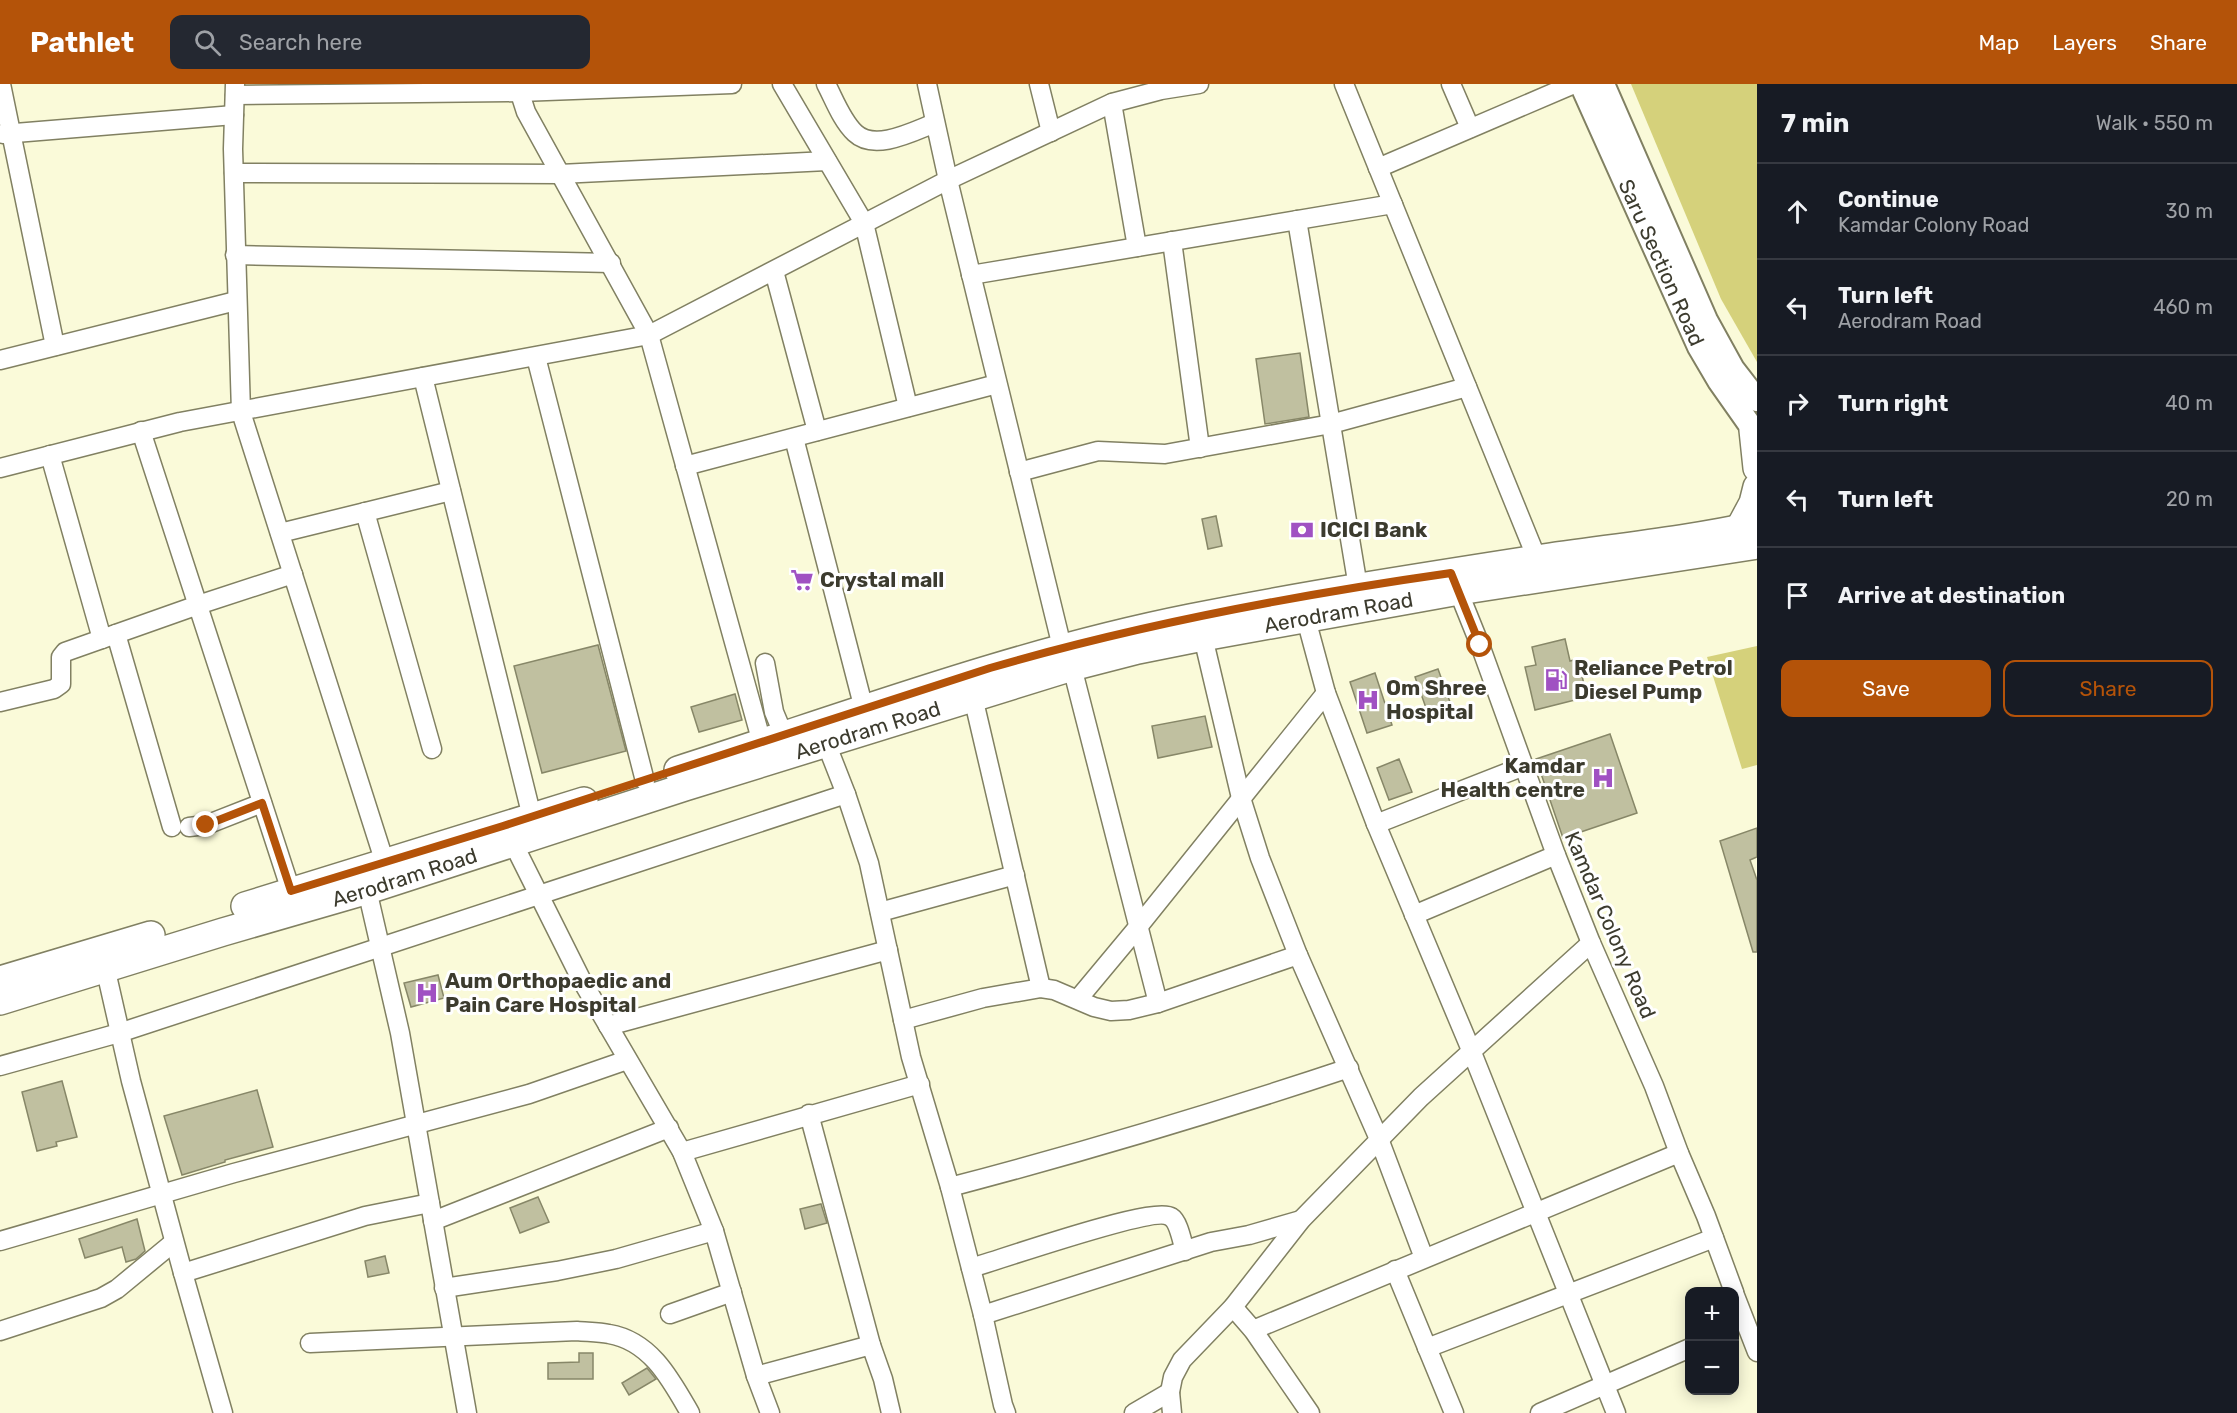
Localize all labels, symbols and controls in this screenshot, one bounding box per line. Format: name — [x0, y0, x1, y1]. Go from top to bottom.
search box — [170, 15, 590, 69]
text: Pathlet — [30, 26, 134, 59]
icon: search — [191, 26, 224, 59]
text: Search here — [239, 29, 362, 56]
text: Map — [1978, 30, 2019, 55]
text: Layers — [2052, 30, 2117, 55]
text: Share — [2150, 30, 2207, 55]
text: 7 min — [1781, 108, 1849, 139]
text: Walk · 550 m — [2096, 111, 2213, 135]
street label: Saru Section Road — [1613, 175, 1710, 350]
text: Continue — [1838, 186, 1939, 213]
icon: ahead — [1781, 195, 1814, 228]
text: 30 m — [2166, 199, 2213, 223]
text: Kamdar Colony Road — [1838, 213, 2029, 237]
text: Turn left — [1838, 282, 1933, 309]
icon: left — [1781, 291, 1814, 324]
text: 460 m — [2153, 295, 2213, 319]
text: Aerodram Road — [1838, 309, 1982, 333]
icon: right — [1781, 387, 1814, 420]
text: Turn right — [1838, 390, 1948, 417]
text: 40 m — [2165, 391, 2213, 415]
icon: left — [1781, 483, 1814, 516]
text: Turn left — [1838, 486, 1933, 513]
text: 20 m — [2166, 487, 2213, 511]
bank icon: ICICI Bank — [1289, 517, 1315, 543]
place label: ICICI Bank — [1320, 517, 1428, 542]
supermarket icon: Crystal mall — [789, 567, 815, 593]
place label: Crystal mall — [820, 567, 944, 592]
icon: arrive — [1781, 579, 1814, 612]
text: Arrive at destination — [1838, 582, 2065, 609]
street label: Aerodram Road — [1262, 586, 1415, 638]
route start — [1466, 631, 1492, 657]
place label: Reliance Petrol Diesel Pump — [1574, 655, 1733, 704]
button: Save — [1781, 660, 1991, 717]
button: Share — [2003, 660, 2213, 717]
fuel station icon: Reliance Petrol Diesel Pump — [1543, 667, 1569, 693]
place label: Om Shree Hospital — [1386, 675, 1487, 724]
hospital icon: Om Shree Hospital — [1355, 687, 1381, 713]
street label: Aerodram Road — [792, 696, 943, 764]
place label: Kamdar Health centre — [1441, 753, 1585, 802]
hospital icon: Kamdar Health centre — [1590, 765, 1616, 791]
route end — [192, 811, 218, 837]
street label: Kamdar Colony Road — [1560, 827, 1661, 1022]
street label: Aerodram Road — [329, 842, 480, 912]
place label: Aum Orthopaedic and Pain Care Hospital — [445, 968, 671, 1017]
hospital icon: Aum Orthopaedic and Pain Care Hospital — [414, 980, 440, 1006]
map controls — [1685, 1287, 1739, 1395]
button: + — [1685, 1287, 1739, 1341]
button: − — [1685, 1341, 1739, 1395]

